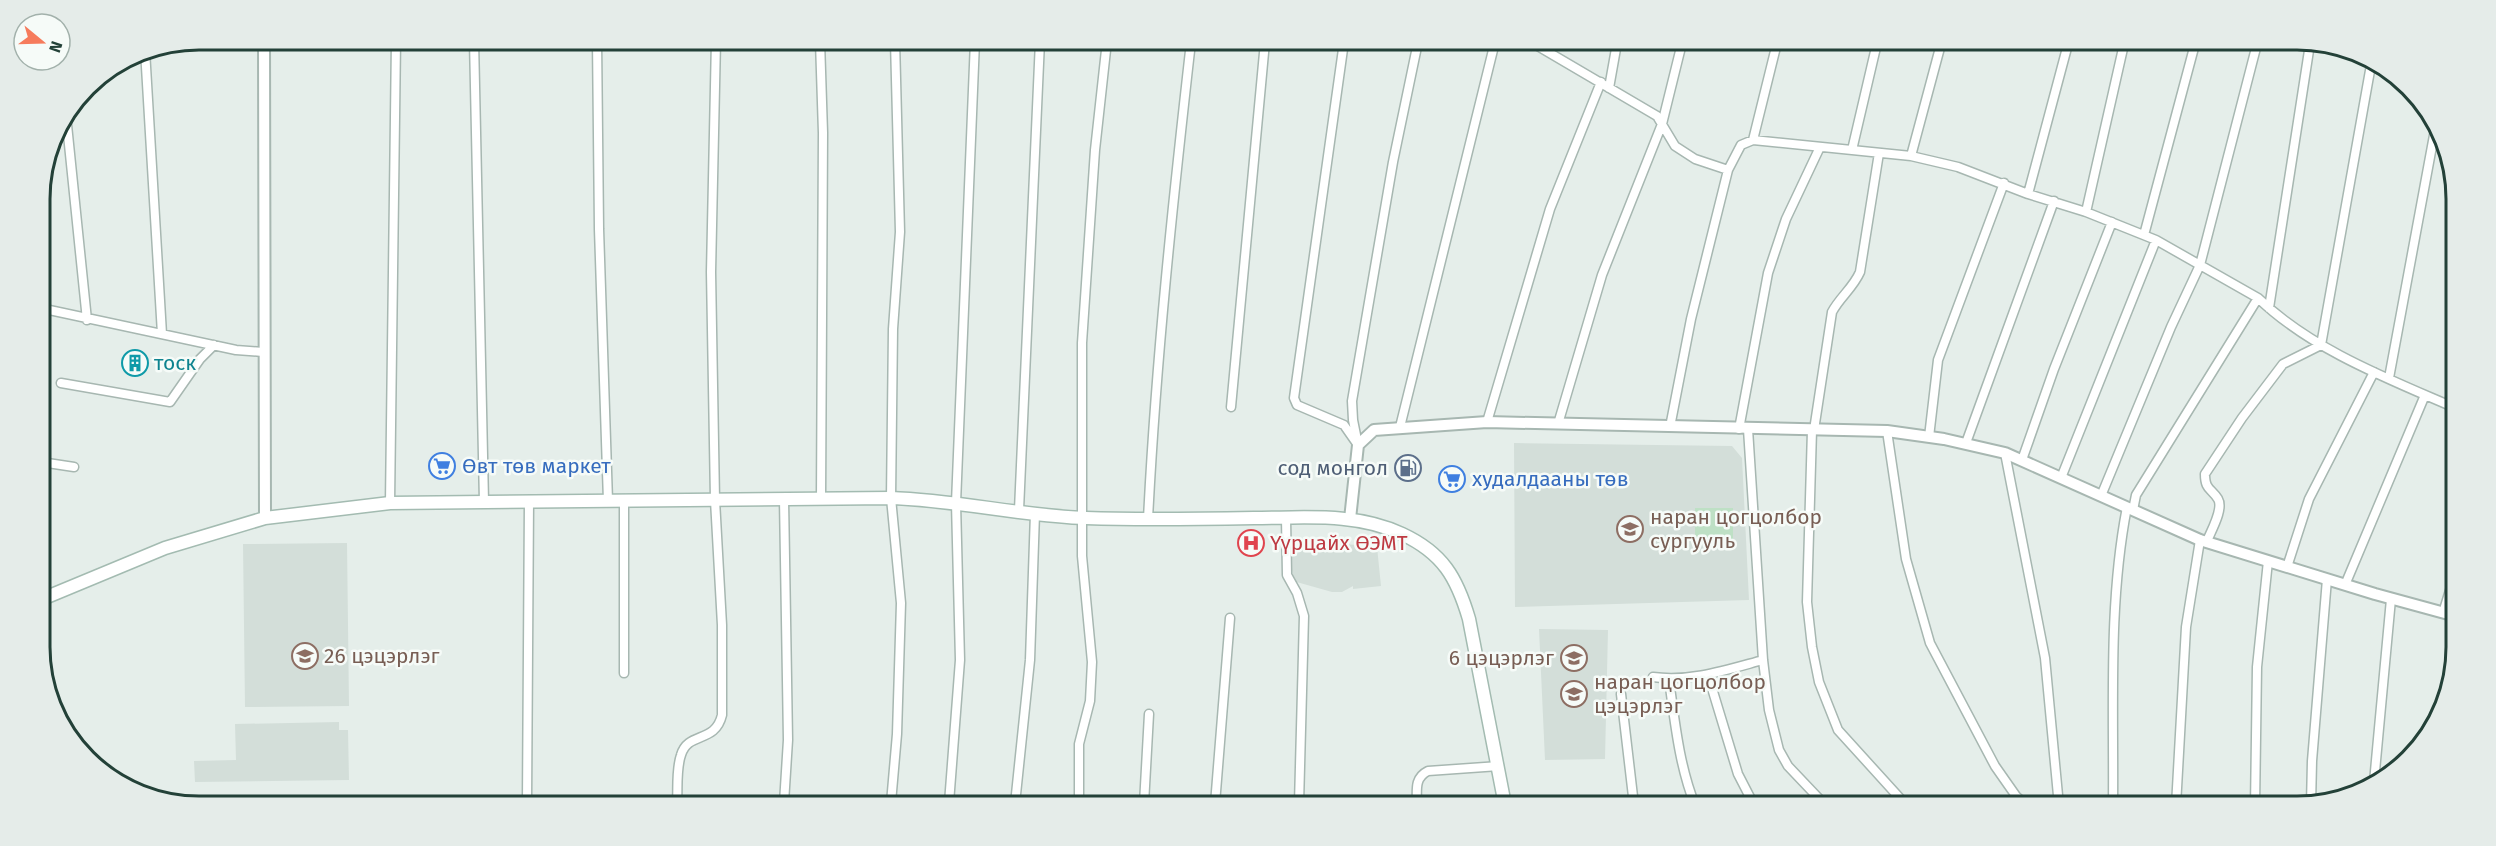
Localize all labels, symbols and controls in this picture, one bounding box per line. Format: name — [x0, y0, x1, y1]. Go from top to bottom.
north arrow — [12, 12, 72, 72]
text: N — [45, 39, 66, 55]
building icon: тоск — [120, 348, 150, 378]
place label: тоск — [154, 350, 196, 376]
supermarket icon: Өвт төв маркет — [427, 451, 457, 481]
place label: Өвт төв маркет — [462, 453, 611, 479]
fuel station icon: сод монгол — [1393, 453, 1423, 483]
place label: сод монгол — [1278, 455, 1388, 481]
supermarket icon: худалдааны төв — [1437, 464, 1467, 494]
place label: худалдааны төв — [1472, 466, 1628, 492]
place label: наран цогцолбор сургууль — [1650, 504, 1822, 554]
school or university icon: наран цогцолбор сургууль — [1615, 514, 1645, 544]
hospital icon: Үүрцайх ӨЭМТ — [1236, 528, 1266, 558]
place label: Үүрцайх ӨЭМТ — [1270, 530, 1408, 556]
school or university icon: 26 цэцэрлэг — [290, 641, 320, 671]
place label: 26 цэцэрлэг — [324, 643, 440, 669]
school or university icon: 6 цэцэрлэг — [1559, 643, 1589, 673]
place label: 6 цэцэрлэг — [1449, 645, 1554, 671]
place label: наран цогцолбор цэцэрлэг — [1594, 669, 1766, 719]
school or university icon: наран цогцолбор цэцэрлэг — [1559, 679, 1589, 709]

